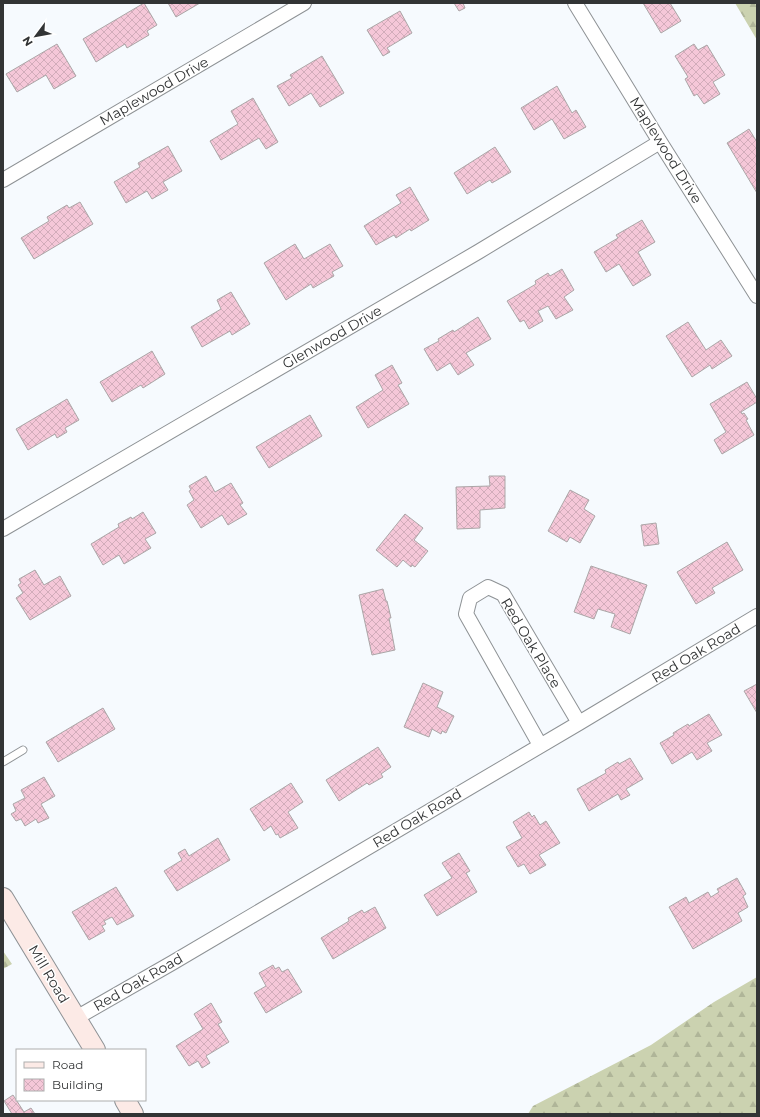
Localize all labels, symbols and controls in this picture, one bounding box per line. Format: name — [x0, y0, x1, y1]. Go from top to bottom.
north arrow — [16, 16, 56, 56]
text: N — [19, 34, 36, 49]
street label: Maplewood Drive — [96, 53, 212, 129]
street label: Maplewood Drive — [626, 93, 706, 207]
street label: Glenwood Drive — [279, 301, 385, 373]
street label: Red Oak Place — [497, 595, 565, 691]
street label: Red Oak Road — [648, 619, 744, 687]
street label: Red Oak Road — [369, 784, 465, 852]
street label: Mill Road — [25, 942, 73, 1006]
street label: Red Oak Road — [90, 949, 186, 1015]
legend — [16, 1049, 146, 1101]
text: Road — [52, 1057, 83, 1072]
text: Building — [52, 1077, 103, 1092]

